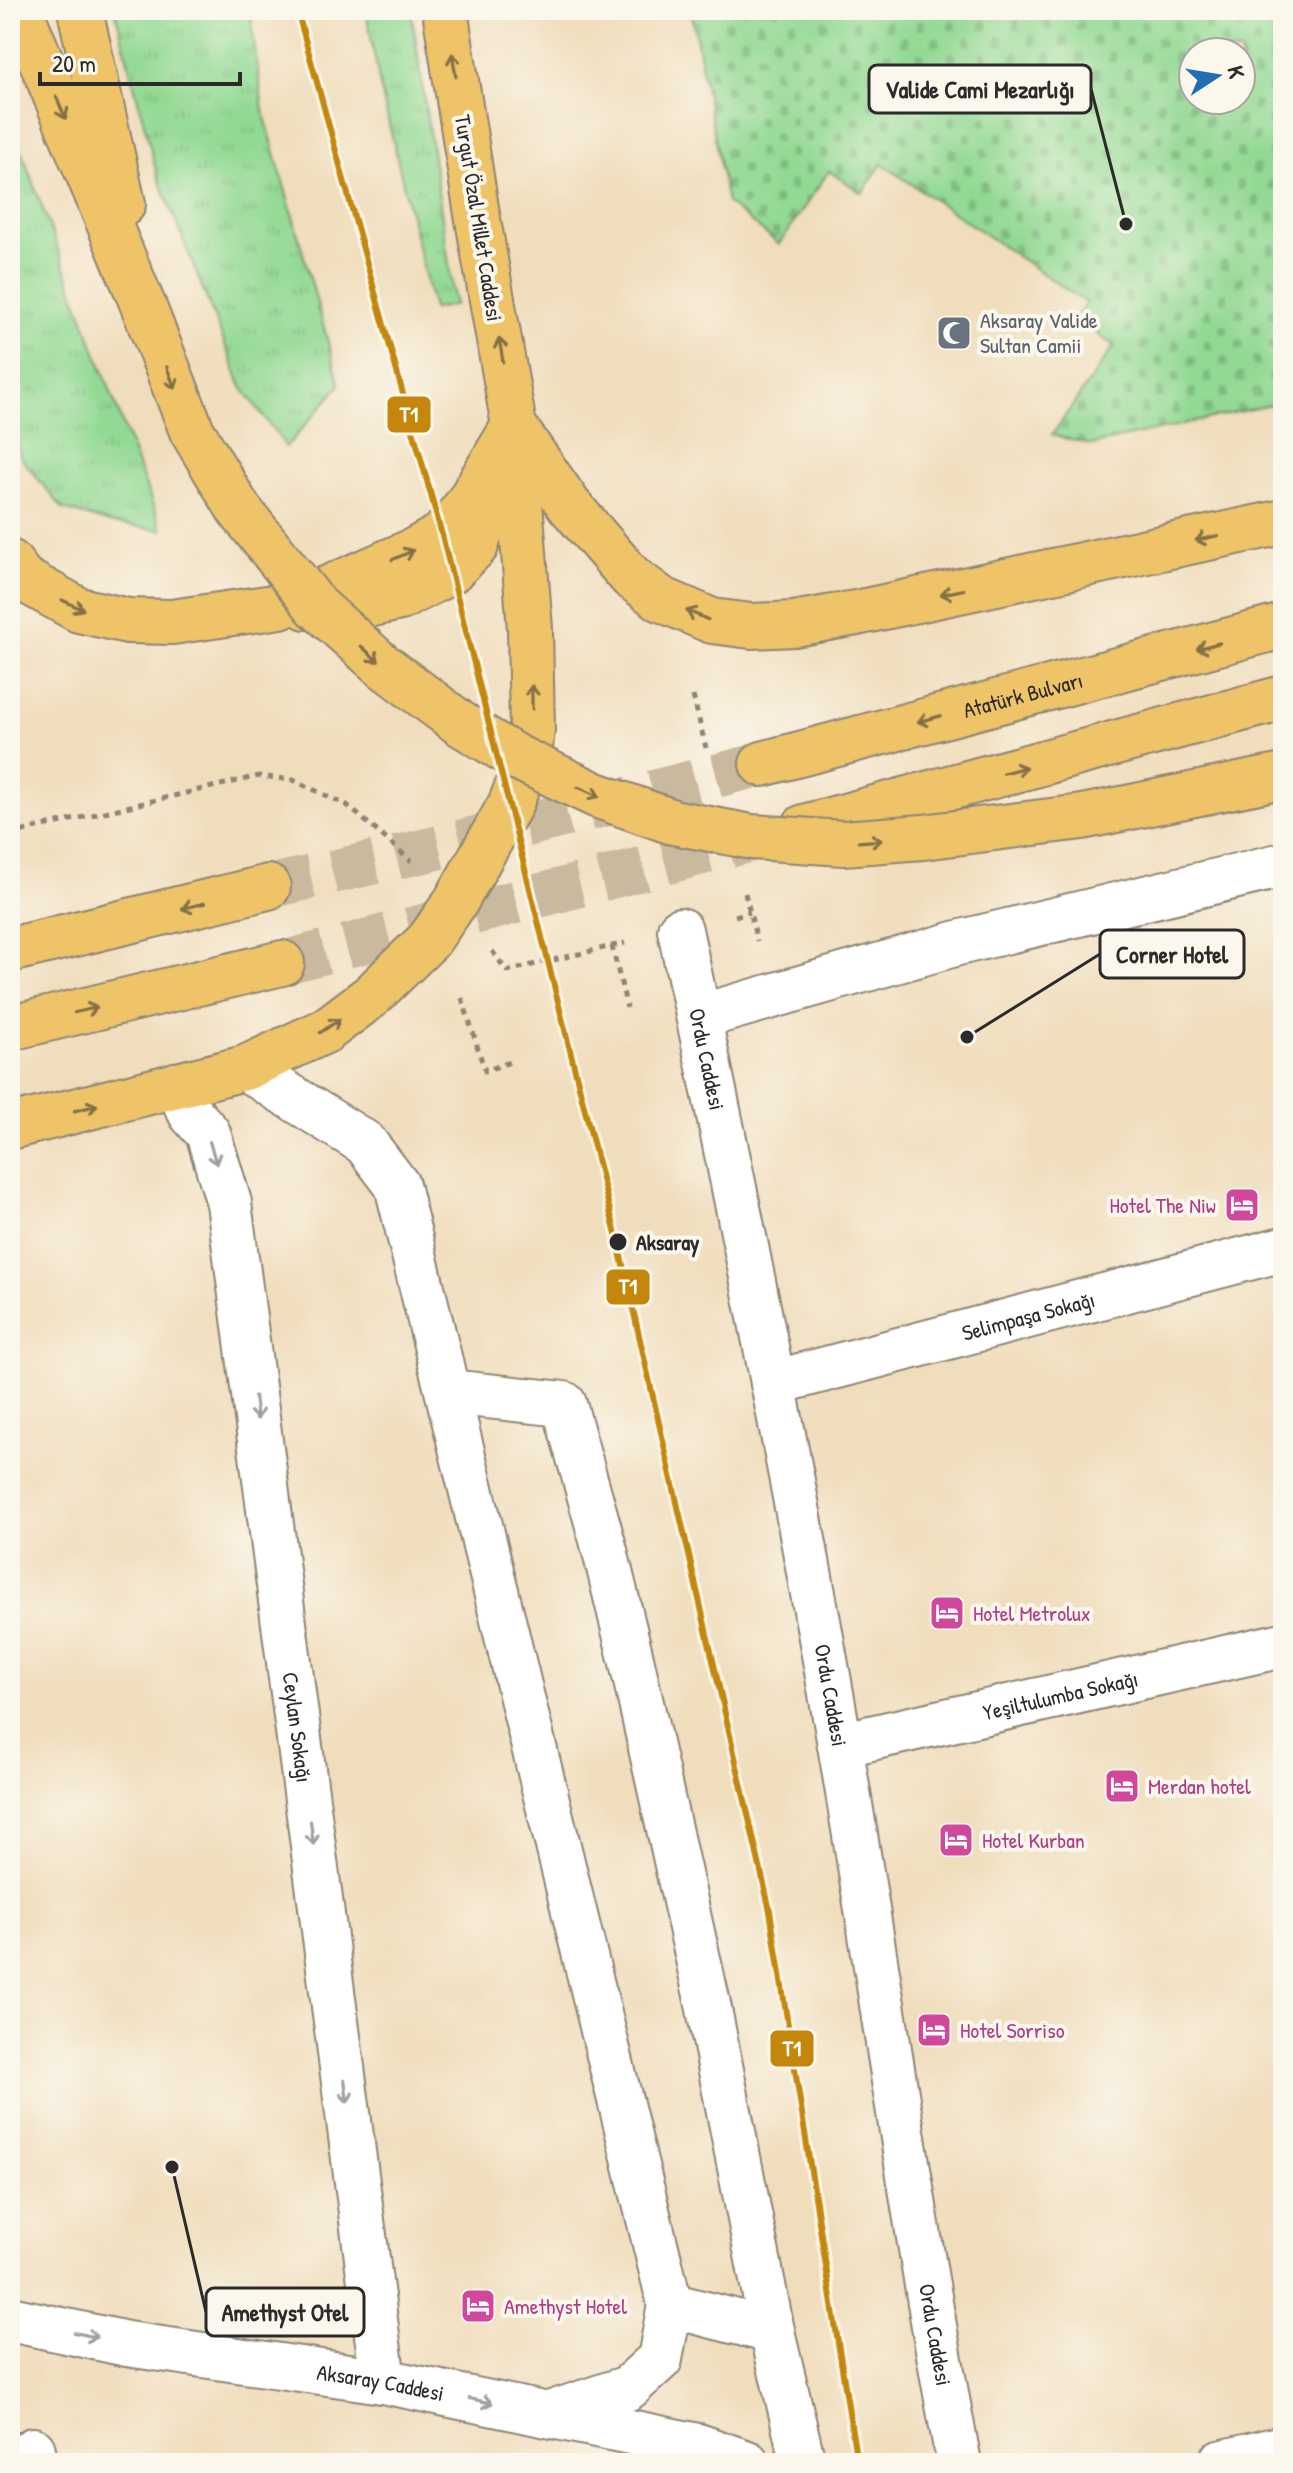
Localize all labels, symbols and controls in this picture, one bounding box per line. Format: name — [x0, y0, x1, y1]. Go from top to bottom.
scale bar — [40, 36, 240, 86]
north arrow — [1177, 36, 1257, 116]
text: 20 m — [52, 47, 96, 79]
one-way arrow — [445, 53, 460, 79]
text: K — [1221, 63, 1253, 81]
callout: Valide Cami Mezarlığı — [869, 65, 1091, 113]
text: Valide Cami Mezarlığı — [885, 73, 1075, 106]
one-way arrow — [54, 95, 69, 120]
street label: Turgut Özal Millet Caddesi — [448, 113, 510, 323]
place label: Aksaray Valide Sultan Camii — [980, 305, 1098, 360]
mosque icon: Aksaray Valide Sultan Camii — [935, 314, 973, 352]
one-way arrow — [492, 337, 507, 363]
one-way arrow — [165, 365, 179, 389]
line badge: T1 — [386, 395, 432, 434]
text: T1 — [399, 399, 418, 429]
one-way arrow — [1194, 531, 1220, 546]
one-way arrow — [391, 547, 415, 562]
one-way arrow — [940, 585, 966, 600]
one-way arrow — [61, 598, 85, 613]
one-way arrow — [685, 606, 710, 621]
one-way arrow — [1195, 639, 1221, 654]
one-way arrow — [359, 644, 379, 662]
street label: Atatürk Bulvarı — [960, 665, 1086, 725]
one-way arrow — [524, 684, 539, 711]
one-way arrow — [917, 713, 943, 728]
one-way arrow — [1001, 762, 1027, 777]
one-way arrow — [576, 785, 600, 800]
one-way arrow — [856, 833, 882, 848]
one-way arrow — [180, 899, 206, 914]
callout: Corner Hotel — [1100, 930, 1244, 978]
text: Corner Hotel — [1116, 938, 1229, 970]
one-way arrow — [73, 1002, 98, 1017]
street label: Ordu Caddesi — [682, 1006, 733, 1113]
one-way arrow — [319, 1017, 341, 1034]
one-way arrow — [72, 1100, 98, 1115]
one-way arrow — [207, 1140, 222, 1165]
hotel icon: Hotel The Niw — [1223, 1186, 1261, 1224]
place label: Hotel The Niw — [1109, 1190, 1216, 1220]
place label: Aksaray — [636, 1227, 700, 1258]
marker: Aksaray — [607, 1231, 629, 1253]
line badge: T1 — [605, 1268, 651, 1306]
text: T1 — [618, 1271, 637, 1301]
street label: Selimpaşa Sokağı — [959, 1284, 1098, 1348]
one-way arrow — [249, 1395, 264, 1421]
hotel icon: Hotel Metrolux — [928, 1594, 966, 1632]
place label: Hotel Metrolux — [973, 1598, 1091, 1628]
street label: Ordu Caddesi — [808, 1642, 855, 1749]
street label: Yeşiltulumba Sokağı — [980, 1663, 1141, 1727]
street label: Ceylan Sokağı — [275, 1670, 320, 1784]
hotel icon: Merdan hotel — [1103, 1767, 1141, 1805]
place label: Merdan hotel — [1148, 1771, 1251, 1801]
one-way arrow — [305, 1820, 320, 1845]
hotel icon: Hotel Kurban — [937, 1821, 975, 1859]
place label: Hotel Kurban — [982, 1825, 1085, 1855]
hotel icon: Hotel Sorriso — [915, 2011, 953, 2049]
place label: Hotel Sorriso — [960, 2015, 1065, 2045]
line badge: T1 — [769, 2029, 815, 2068]
text: T1 — [782, 2033, 801, 2063]
one-way arrow — [338, 2077, 353, 2103]
street label: Ordu Caddesi — [912, 2281, 959, 2388]
hotel icon: Amethyst Hotel — [459, 2287, 497, 2325]
callout: Amethyst Otel — [206, 2288, 364, 2336]
place label: Amethyst Hotel — [504, 2291, 627, 2321]
text: Amethyst Otel — [222, 2296, 349, 2329]
one-way arrow — [73, 2328, 99, 2343]
street label: Aksaray Caddesi — [315, 2357, 447, 2408]
one-way arrow — [467, 2394, 493, 2409]

